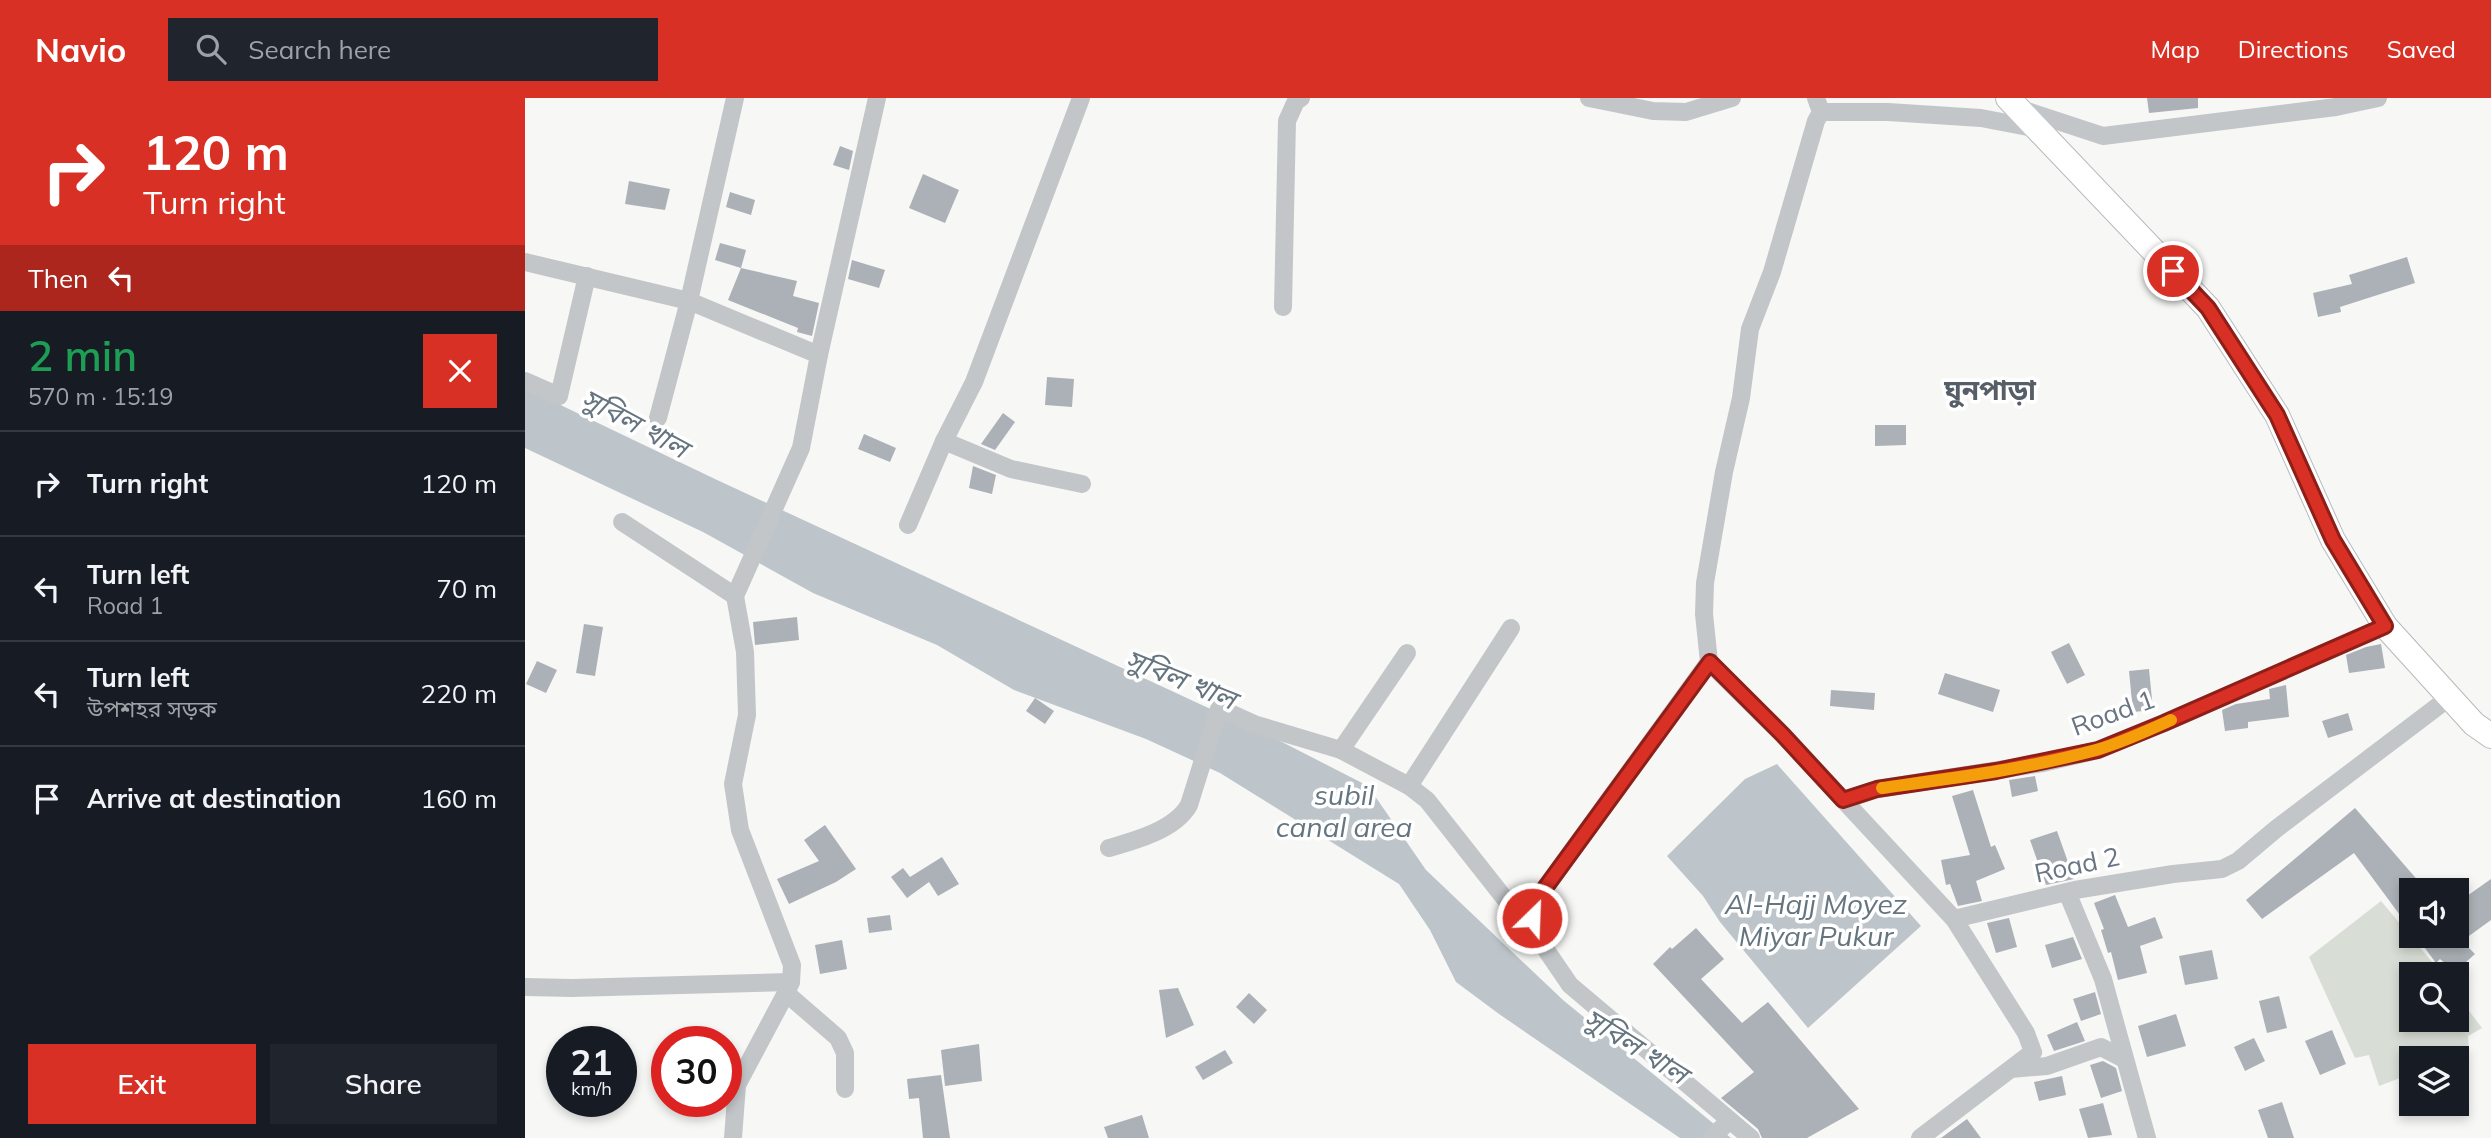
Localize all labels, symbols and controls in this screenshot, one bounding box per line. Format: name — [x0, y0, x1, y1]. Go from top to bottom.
search box — [168, 18, 658, 81]
text: Navio — [35, 29, 126, 70]
icon: search — [192, 30, 230, 68]
text: Search here — [248, 33, 391, 66]
text: Map — [2150, 34, 2200, 64]
text: Directions — [2238, 34, 2349, 64]
text: Saved — [2387, 34, 2456, 64]
text: 120 m — [143, 121, 289, 182]
icon: right — [28, 126, 119, 217]
text: Turn right — [143, 182, 286, 222]
pin — [2143, 241, 2203, 301]
icon: arrive — [2154, 252, 2192, 290]
icon: left — [102, 259, 140, 297]
text: Then — [28, 262, 88, 295]
text: 2 min — [28, 329, 137, 382]
button: close — [423, 334, 497, 408]
district label: ঘুনপাড়া — [1943, 372, 2037, 408]
water label: সুবিল খাল — [576, 380, 699, 468]
text: 570 m · 15:19 — [28, 382, 173, 411]
icon: right — [28, 465, 66, 503]
text: Turn right — [87, 467, 208, 500]
text: 120 m — [421, 467, 497, 500]
text: Turn left — [87, 558, 189, 591]
icon: left — [28, 570, 66, 608]
text: 70 m — [436, 572, 497, 605]
text: Road 1 — [87, 591, 163, 620]
water label: সুবিল খাল — [1121, 641, 1247, 719]
text: Turn left — [87, 661, 189, 694]
icon: left — [28, 675, 66, 713]
text: 220 m — [421, 677, 497, 710]
street label: Road 1 — [2067, 682, 2159, 743]
text: উপশহর সড়ক — [87, 694, 217, 723]
water label: subil canal area — [1276, 777, 1412, 844]
icon: arrive — [28, 780, 66, 818]
text: Arrive at destination — [87, 782, 342, 815]
text: 160 m — [421, 782, 497, 815]
street label: Road 2 — [2031, 839, 2122, 890]
map controls — [2399, 878, 2469, 1116]
button: sound — [2399, 878, 2469, 948]
position arrow — [1495, 881, 1569, 955]
water label: Al-Hajj Moyez Miyar Pukur — [1724, 886, 1908, 953]
button: search — [2399, 962, 2469, 1032]
water label: সুবিল খাল — [1578, 1000, 1699, 1094]
speed limit sign: 30 — [651, 1026, 742, 1117]
text: 21 — [570, 1040, 613, 1084]
button: Exit — [28, 1044, 256, 1124]
button: Share — [270, 1044, 497, 1124]
button: layers — [2399, 1046, 2469, 1116]
text: km/h — [571, 1077, 612, 1100]

